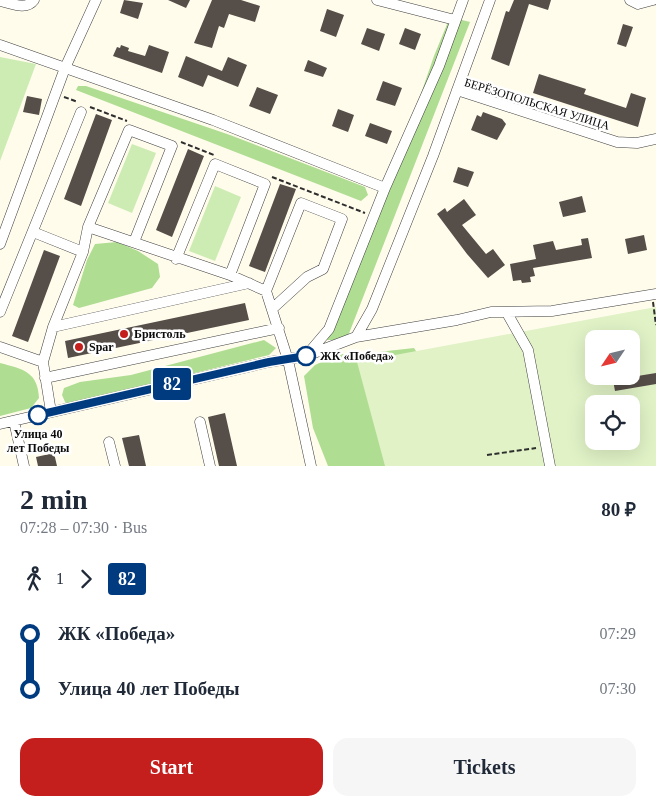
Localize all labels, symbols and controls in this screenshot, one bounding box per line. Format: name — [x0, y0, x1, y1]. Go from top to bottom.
street label: БЕРЁЗОПОЛЬСКАЯ УЛИЦА — [463, 75, 612, 133]
place label: Бристоль — [134, 327, 186, 341]
marker: Бристоль — [118, 328, 130, 340]
north arrow — [585, 330, 640, 385]
map controls — [585, 330, 640, 450]
place label: Spar — [89, 340, 114, 354]
marker: Spar — [73, 341, 85, 353]
marker: ЖК «Победа» — [296, 346, 316, 366]
place label: ЖК «Победа» — [320, 349, 394, 363]
line badge: 82 — [150, 368, 194, 400]
text: 82 — [163, 374, 181, 394]
button: locate — [585, 395, 640, 450]
marker: Улица 40 лет Победы — [28, 405, 48, 425]
place label: Улица 40 лет Победы — [7, 427, 70, 455]
text: 2 min — [20, 484, 88, 515]
text: 80 ₽ — [601, 499, 636, 520]
text: 07:28 – 07:30 · Bus — [20, 519, 147, 536]
icon: walk — [20, 565, 48, 593]
icon: forward — [72, 565, 100, 593]
text: 82 — [118, 569, 136, 589]
text: 1 — [56, 570, 64, 587]
text: ЖК «Победа» — [58, 623, 175, 644]
text: 07:29 — [600, 625, 636, 642]
text: Улица 40 лет Победы — [58, 678, 240, 699]
text: 07:30 — [600, 680, 636, 697]
button: Start — [20, 738, 323, 796]
button: Tickets — [333, 738, 636, 796]

